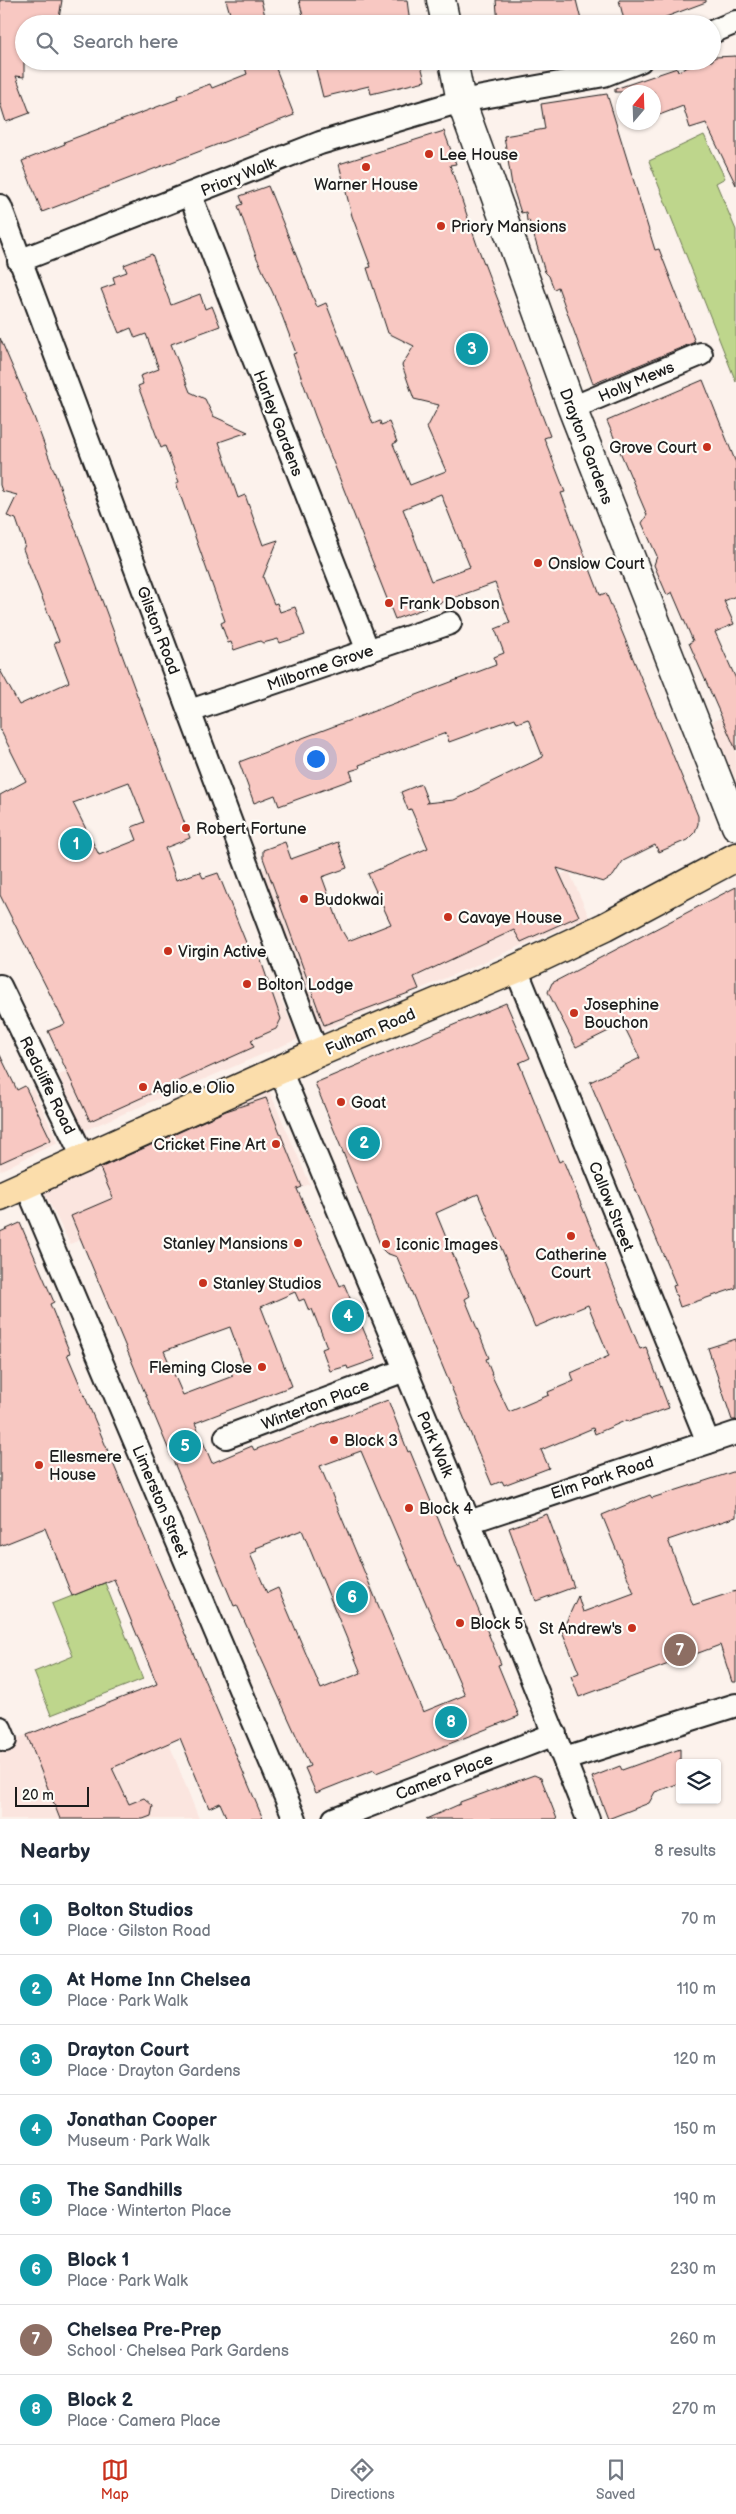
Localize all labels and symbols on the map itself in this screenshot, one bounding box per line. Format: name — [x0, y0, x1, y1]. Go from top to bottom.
north arrow — [616, 85, 661, 130]
place label: Lee House — [439, 146, 518, 165]
marker: Lee House — [423, 148, 435, 160]
street label: Priory Walk — [198, 154, 279, 201]
marker: Warner House — [360, 161, 372, 173]
place label: Warner House — [314, 176, 419, 195]
place label: Priory Mansions — [451, 218, 566, 237]
marker: Priory Mansions — [435, 220, 447, 232]
pin: 3 — [456, 330, 488, 368]
street label: Holly Mews — [596, 358, 677, 407]
street label: Harley Gardens — [249, 368, 307, 479]
street label: Drayton Gardens — [555, 386, 616, 507]
place label: Grove Court — [609, 439, 697, 458]
marker: Grove Court — [701, 441, 713, 453]
place label: Onslow Court — [548, 555, 645, 574]
marker: Onslow Court — [532, 557, 544, 569]
street label: Gilston Road — [132, 584, 183, 677]
place label: Frank Dobson — [399, 595, 500, 614]
marker: Frank Dobson — [383, 597, 395, 609]
street label: Milborne Grove — [265, 641, 377, 696]
your location — [303, 746, 329, 772]
place label: Robert Fortune — [196, 820, 307, 839]
marker: Robert Fortune — [180, 822, 192, 834]
pin: 1 — [60, 825, 92, 863]
place label: Budokwai — [314, 891, 383, 910]
marker: Budokwai — [298, 893, 310, 905]
place label: Cavaye House — [458, 909, 563, 928]
marker: Cavaye House — [442, 911, 454, 923]
place label: Virgin Active — [178, 943, 267, 962]
marker: Virgin Active — [162, 945, 174, 957]
place label: Bolton Lodge — [257, 976, 354, 995]
marker: Bolton Lodge — [241, 978, 253, 990]
place label: Josephine Bouchon — [584, 996, 659, 1033]
street label: Fulham Road — [323, 1005, 418, 1060]
marker: Josephine Bouchon — [568, 1007, 580, 1019]
street label: Redcliffe Road — [15, 1034, 79, 1138]
place label: Aglio e Olio — [153, 1079, 235, 1098]
marker: Aglio e Olio — [137, 1081, 149, 1093]
place label: Goat — [351, 1094, 386, 1113]
marker: Goat — [335, 1096, 347, 1108]
pin: 2 — [348, 1124, 380, 1162]
place label: Cricket Fine Art — [154, 1136, 266, 1155]
marker: Cricket Fine Art — [270, 1138, 282, 1150]
street label: Callow Street — [584, 1159, 637, 1254]
marker: Catherine Court — [565, 1230, 577, 1242]
place label: Stanley Mansions — [163, 1235, 288, 1254]
place label: Iconic Images — [396, 1236, 498, 1255]
marker: Stanley Mansions — [292, 1237, 304, 1249]
marker: Iconic Images — [380, 1238, 392, 1250]
place label: Catherine Court — [535, 1246, 607, 1283]
place label: Stanley Studios — [213, 1275, 322, 1294]
marker: Stanley Studios — [197, 1277, 209, 1289]
pin: 4 — [332, 1297, 364, 1335]
place label: Fleming Close — [149, 1359, 252, 1378]
marker: Fleming Close — [256, 1361, 268, 1373]
street label: Winterton Place — [259, 1376, 373, 1435]
street label: Park Walk — [412, 1409, 457, 1481]
pin: 5 — [169, 1427, 201, 1465]
place label: Block 3 — [344, 1432, 398, 1451]
marker: Block 3 — [328, 1434, 340, 1446]
street label: Limerston Street — [127, 1443, 192, 1561]
place label: Ellesmere House — [49, 1448, 122, 1485]
street label: Elm Park Road — [549, 1453, 656, 1504]
marker: Ellesmere House — [33, 1459, 45, 1471]
place label: Block 4 — [419, 1500, 473, 1519]
marker: Block 4 — [403, 1502, 415, 1514]
pin: 6 — [336, 1578, 368, 1616]
place label: Block 5 — [470, 1615, 523, 1634]
marker: Block 5 — [454, 1617, 466, 1629]
place label: St Andrew's — [539, 1620, 622, 1639]
marker: St Andrew's — [626, 1622, 638, 1634]
pin: 7 — [664, 1631, 696, 1669]
pin: 8 — [435, 1703, 467, 1741]
street label: Camera Place — [393, 1750, 496, 1805]
scale bar — [15, 1784, 89, 1807]

